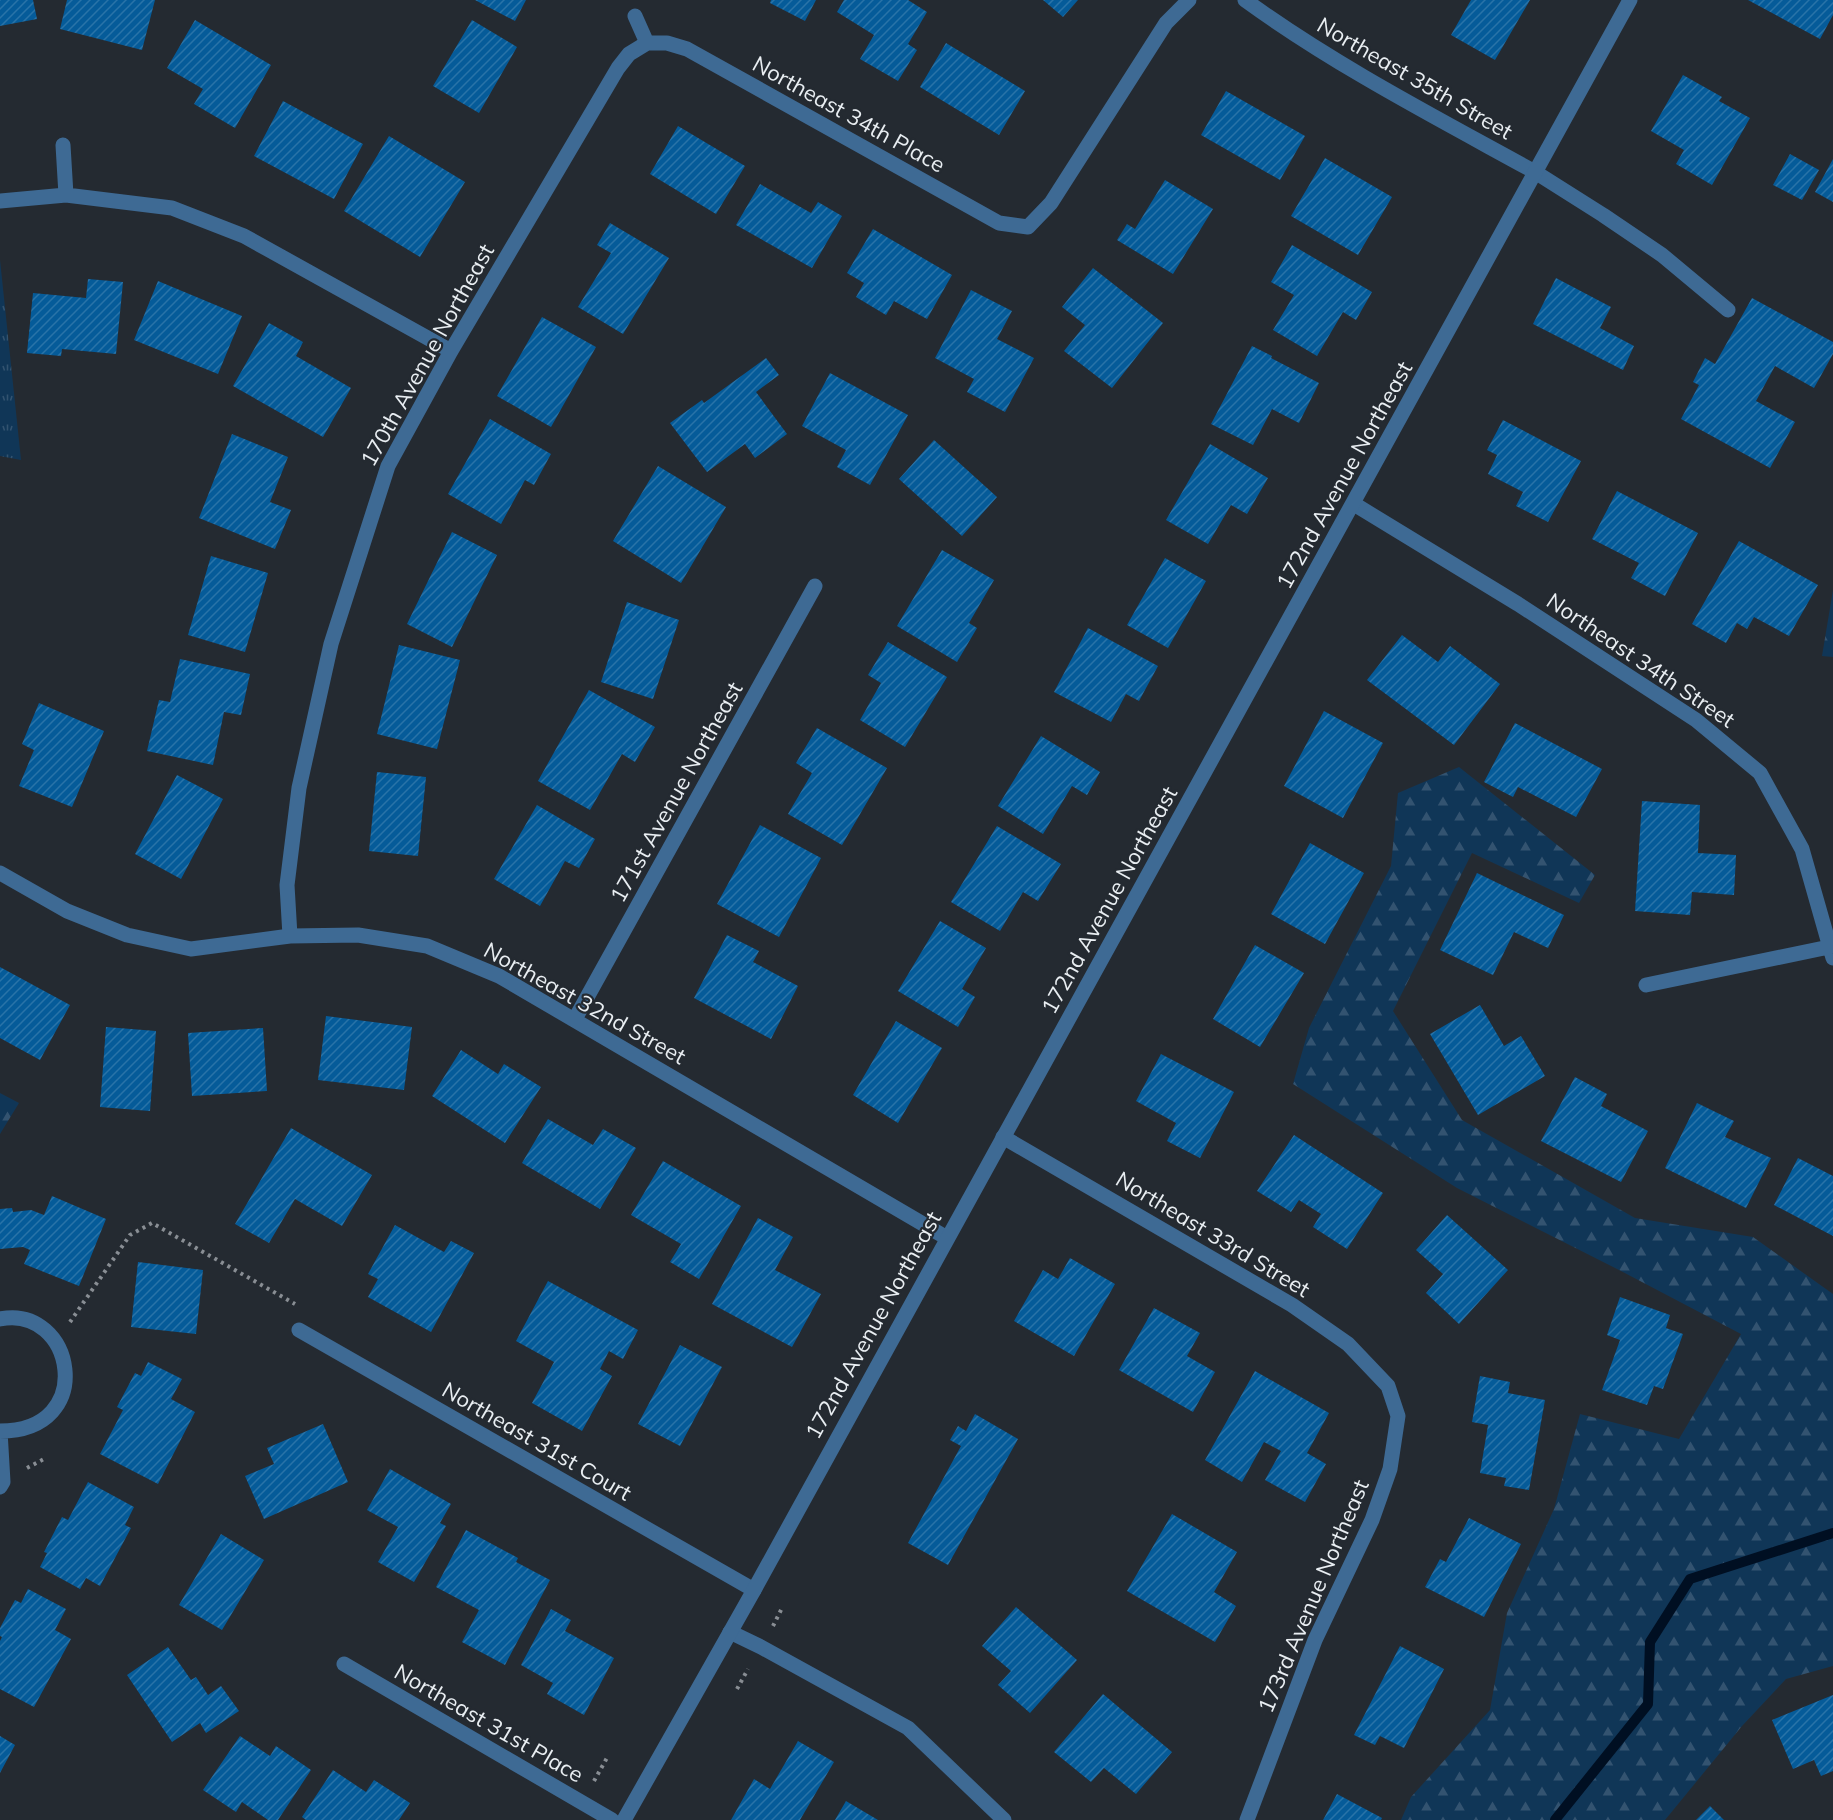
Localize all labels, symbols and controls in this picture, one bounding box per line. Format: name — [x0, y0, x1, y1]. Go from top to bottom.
street label: Northeast 35th Street — [1312, 11, 1518, 146]
street label: Northeast 34th Place — [748, 49, 950, 179]
street label: 170th Avenue Northeast — [354, 239, 500, 471]
street label: 172nd Avenue Northeast — [1270, 356, 1418, 594]
street label: Northeast 34th Street — [1542, 587, 1741, 734]
street label: 171st Avenue Northeast — [604, 676, 749, 907]
street label: 172nd Avenue Northeast — [1035, 781, 1183, 1019]
street label: Northeast 32nd Street — [479, 936, 691, 1070]
street label: Northeast 33rd Street — [1111, 1165, 1315, 1303]
street label: 172nd Avenue Northeast — [799, 1206, 947, 1444]
street label: Northeast 31st Court — [437, 1375, 637, 1507]
street label: 173rd Avenue Northeast — [1251, 1475, 1375, 1717]
street label: Northeast 31st Place — [390, 1657, 588, 1789]

